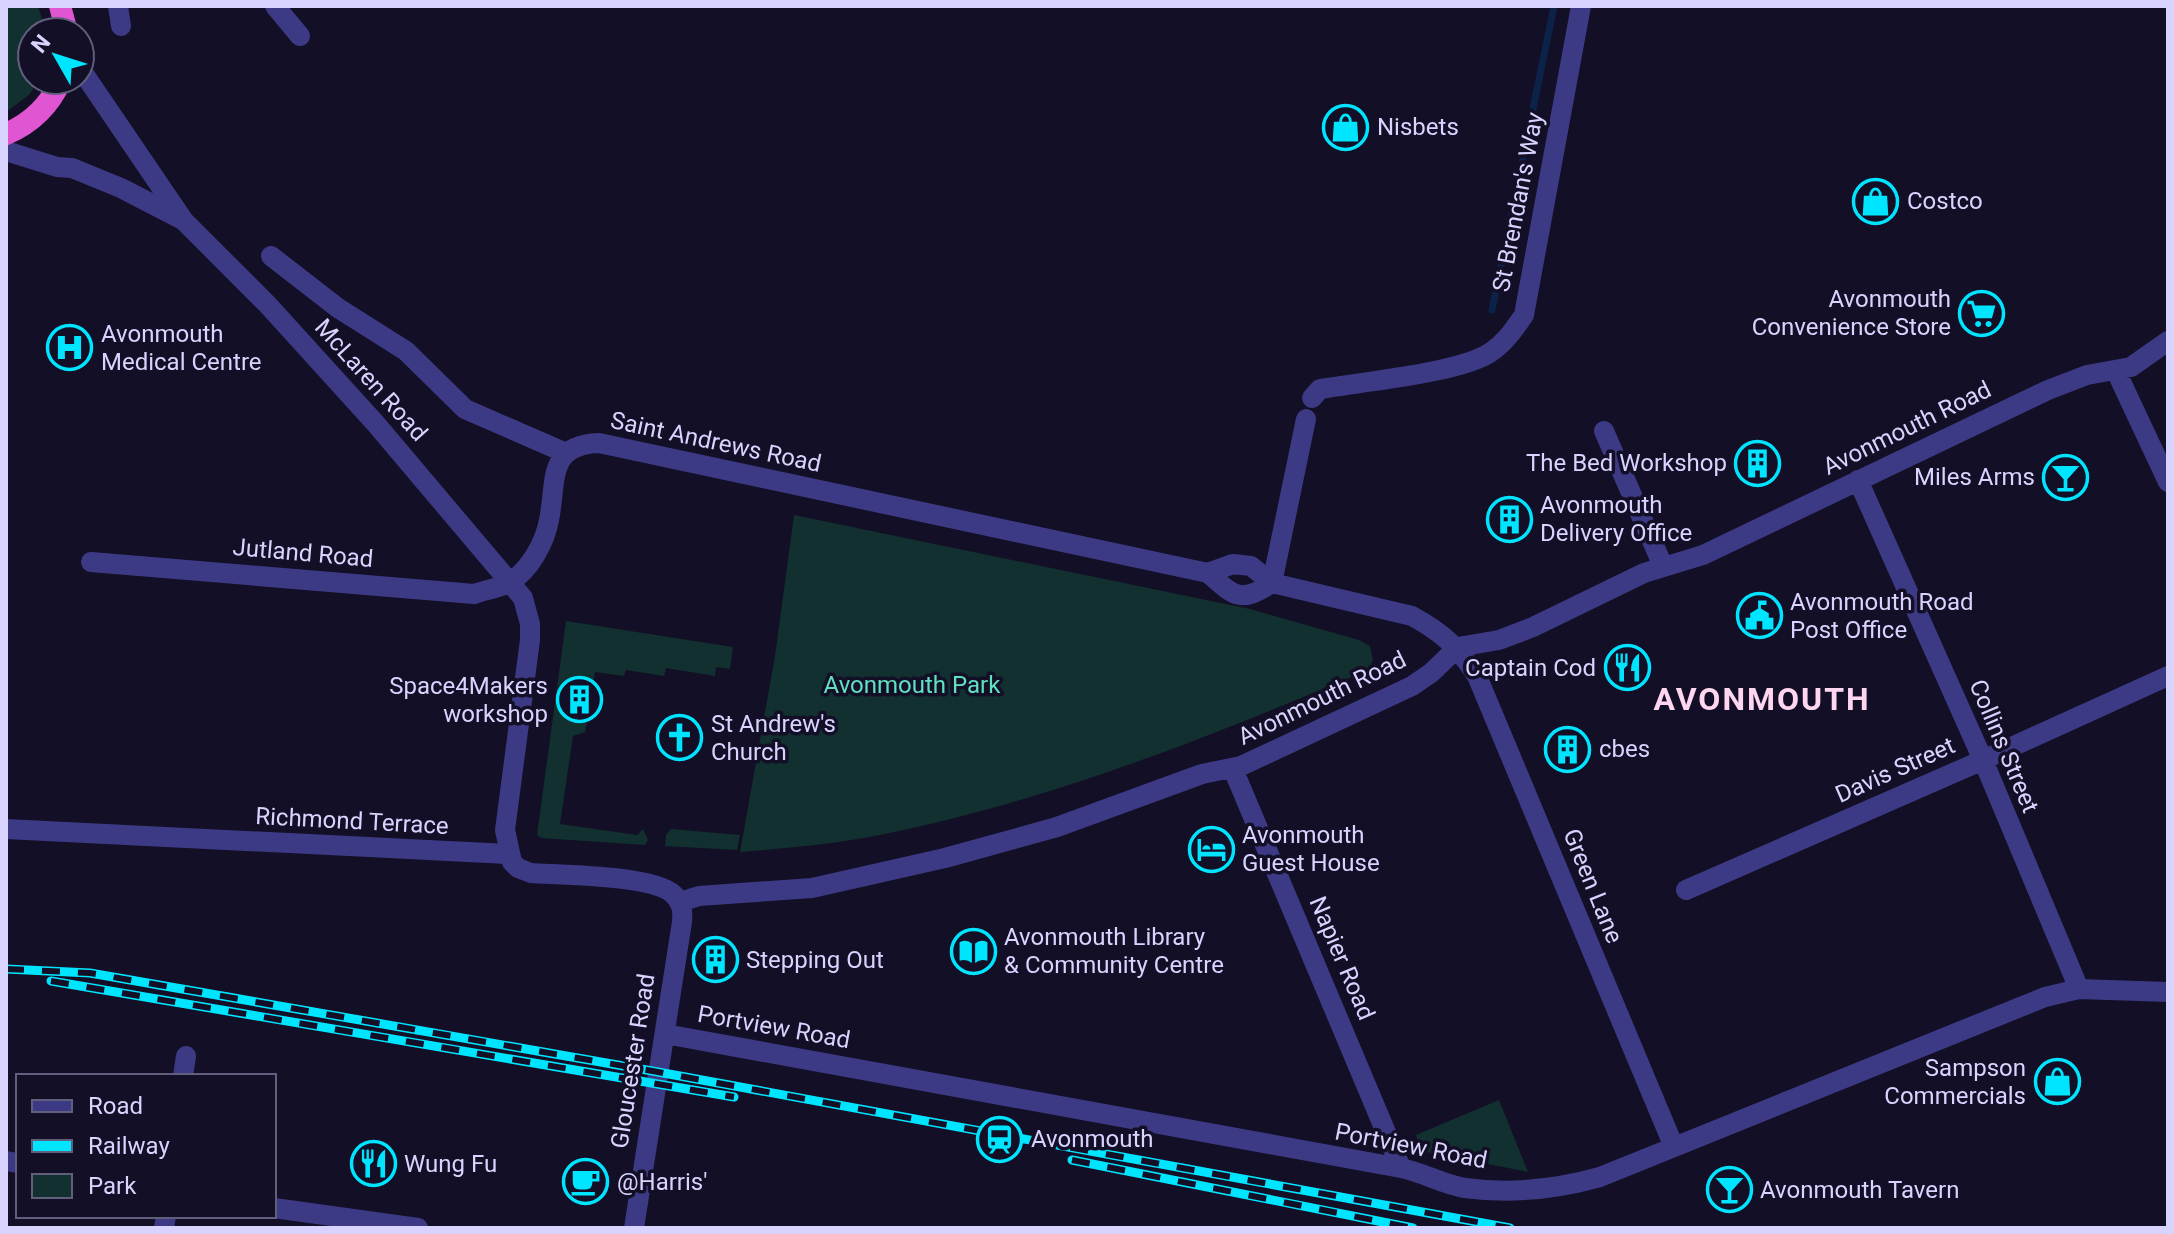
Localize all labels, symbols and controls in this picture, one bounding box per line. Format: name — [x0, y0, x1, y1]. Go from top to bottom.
north arrow — [16, 16, 96, 96]
text: N — [26, 30, 55, 58]
shop icon: Nisbets — [1322, 103, 1370, 151]
street label: St Brendan's Way — [1487, 109, 1549, 294]
place label: Nisbets — [1377, 113, 1459, 141]
shop icon: Costco — [1852, 177, 1900, 225]
place label: Costco — [1907, 187, 1983, 215]
place label: Avonmouth Convenience Store — [1752, 285, 1951, 341]
supermarket icon: Avonmouth Convenience Store — [1958, 289, 2006, 337]
street label: McLaren Road — [309, 313, 433, 447]
place label: Avonmouth Medical Centre — [101, 320, 262, 376]
hospital icon: Avonmouth Medical Centre — [46, 324, 94, 372]
street label: Avonmouth Road — [1818, 375, 1996, 481]
street label: Saint Andrews Road — [608, 406, 824, 478]
building icon: The Bed Workshop — [1734, 439, 1782, 487]
place label: The Bed Workshop — [1526, 449, 1727, 477]
bar icon: Miles Arms — [2042, 453, 2090, 501]
place label: Miles Arms — [1914, 463, 2035, 491]
place label: Avonmouth Delivery Office — [1540, 491, 1692, 547]
building icon: Avonmouth Delivery Office — [1485, 495, 1533, 543]
street label: Jutland Road — [232, 533, 374, 573]
place label: Avonmouth Road Post Office — [1790, 588, 1974, 644]
public building icon: Avonmouth Road Post Office — [1735, 592, 1783, 640]
restaurant icon: Captain Cod — [1603, 644, 1651, 692]
street label: Avonmouth Road — [1233, 645, 1411, 751]
place label: Captain Cod — [1465, 654, 1596, 682]
park label: Avonmouth Park — [824, 671, 1001, 699]
place label: Space4Makers workshop — [389, 672, 548, 728]
street label: Collins Street — [1963, 675, 2045, 817]
building icon: Space4Makers workshop — [555, 676, 603, 724]
district label: AVONMOUTH — [1653, 680, 1871, 718]
place label: St Andrew's Church — [711, 710, 836, 766]
church icon: St Andrew's Church — [656, 714, 704, 762]
building icon: cbes — [1544, 725, 1592, 773]
street label: Davis Street — [1831, 731, 1959, 809]
place label: cbes — [1599, 735, 1650, 763]
street label: Richmond Terrace — [255, 802, 449, 840]
place label: Avonmouth Guest House — [1242, 821, 1380, 877]
hotel icon: Avonmouth Guest House — [1187, 825, 1235, 873]
street label: Green Lane — [1557, 825, 1629, 947]
street label: Napier Road — [1303, 892, 1381, 1024]
place label: Avonmouth Library & Community Centre — [1004, 923, 1224, 979]
library icon: Avonmouth Library & Community Centre — [949, 927, 997, 975]
building icon: Stepping Out — [691, 936, 739, 984]
place label: Stepping Out — [746, 946, 884, 974]
street label: Gloucester Road — [605, 972, 661, 1150]
street label: Portview Road — [695, 1000, 853, 1054]
place label: Sampson Commercials — [1884, 1054, 2026, 1110]
shop icon: Sampson Commercials — [2033, 1058, 2081, 1106]
legend — [16, 1074, 276, 1218]
text: Road — [88, 1092, 143, 1120]
station icon: Avonmouth — [976, 1115, 1024, 1163]
street label: Portview Road — [1332, 1118, 1490, 1174]
place label: Avonmouth — [1031, 1125, 1154, 1153]
text: Railway — [88, 1132, 170, 1160]
restaurant icon: Wung Fu — [349, 1140, 397, 1188]
place label: Wung Fu — [404, 1150, 497, 1178]
cafe icon: @Harris' — [562, 1158, 610, 1206]
bar icon: Avonmouth Tavern — [1705, 1166, 1753, 1214]
place label: @Harris' — [617, 1168, 707, 1196]
text: Park — [88, 1172, 137, 1200]
place label: Avonmouth Tavern — [1760, 1176, 1959, 1204]

